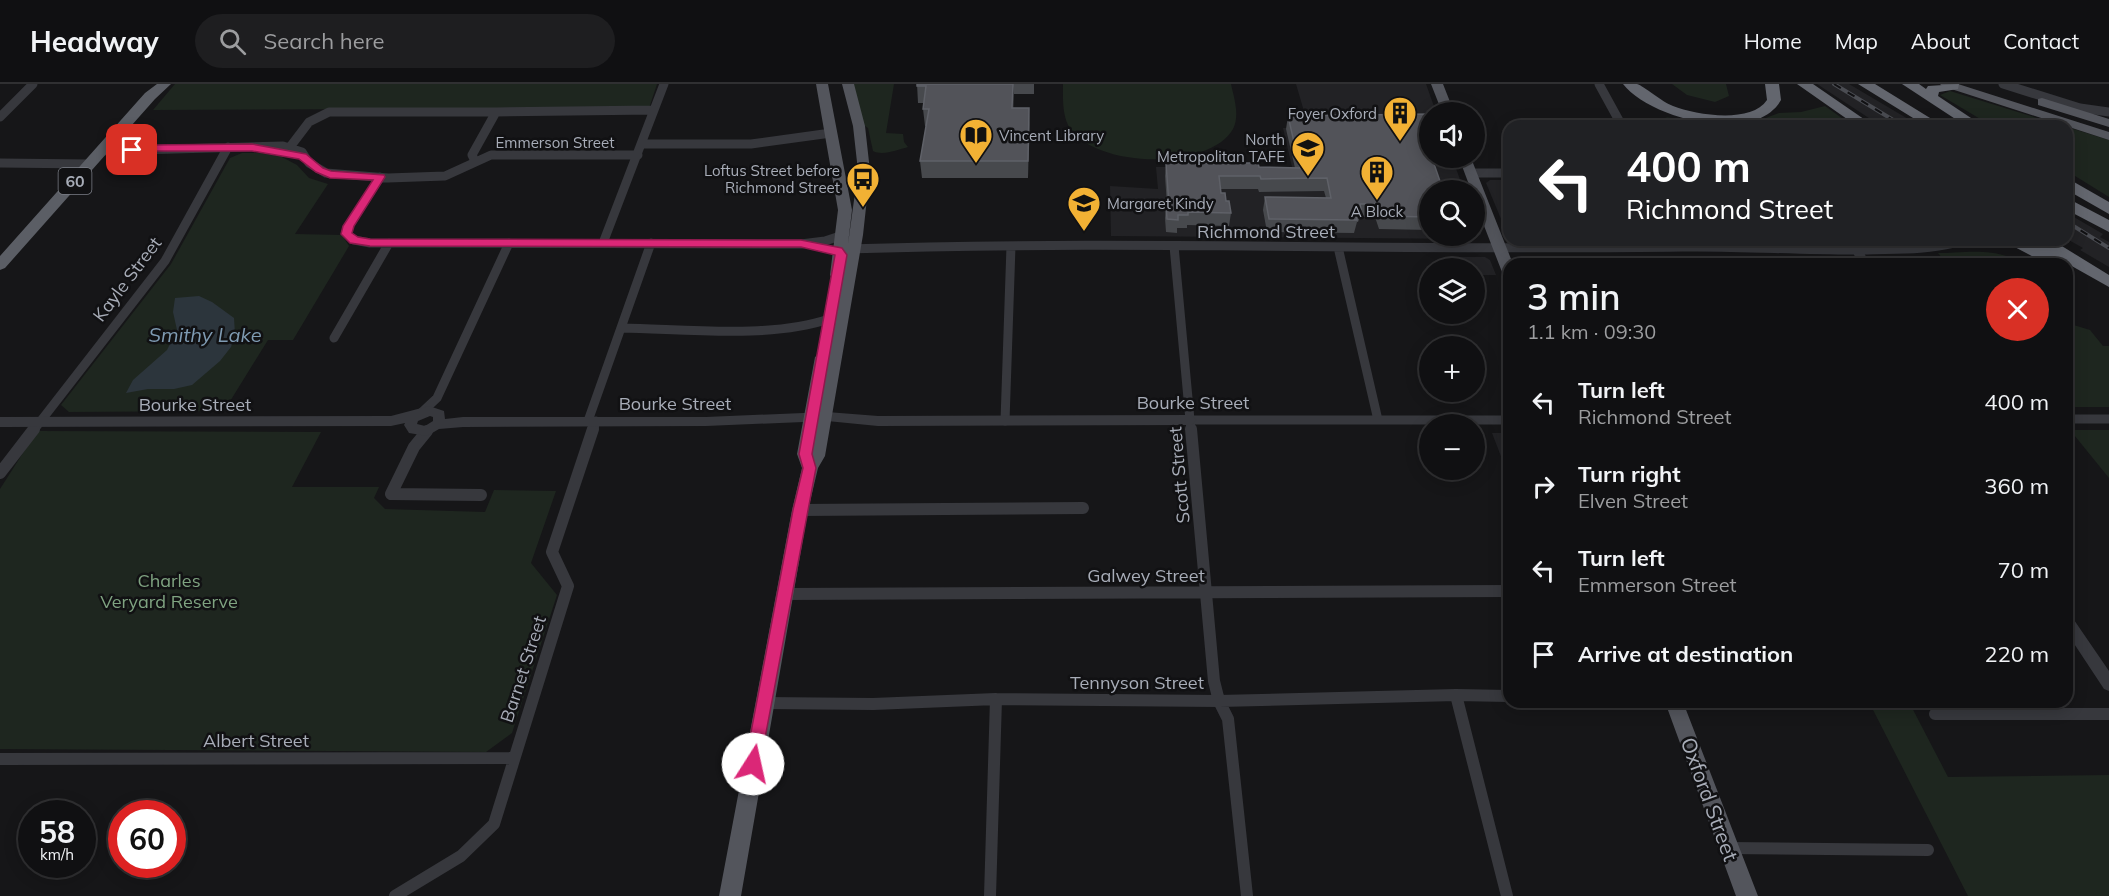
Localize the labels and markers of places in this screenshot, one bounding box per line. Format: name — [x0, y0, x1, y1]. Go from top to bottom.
building icon: Foyer Oxford — [1382, 95, 1418, 142]
place label: Foyer Oxford — [1288, 104, 1377, 123]
library icon: Vincent Library — [958, 117, 994, 164]
pin — [106, 124, 157, 175]
place label: Vincent Library — [999, 126, 1104, 145]
place label: North Metropolitan TAFE — [1157, 130, 1285, 166]
school or university icon: North Metropolitan TAFE — [1290, 130, 1326, 177]
building icon: A Block — [1359, 154, 1395, 201]
place label: Loftus Street before Richmond Street — [704, 161, 840, 197]
bus stop icon: Loftus Street before Richmond Street — [845, 161, 881, 208]
school or university icon: Margaret Kindy — [1066, 185, 1102, 232]
place label: Margaret Kindy — [1107, 194, 1214, 213]
place label: A Block — [1351, 202, 1403, 221]

